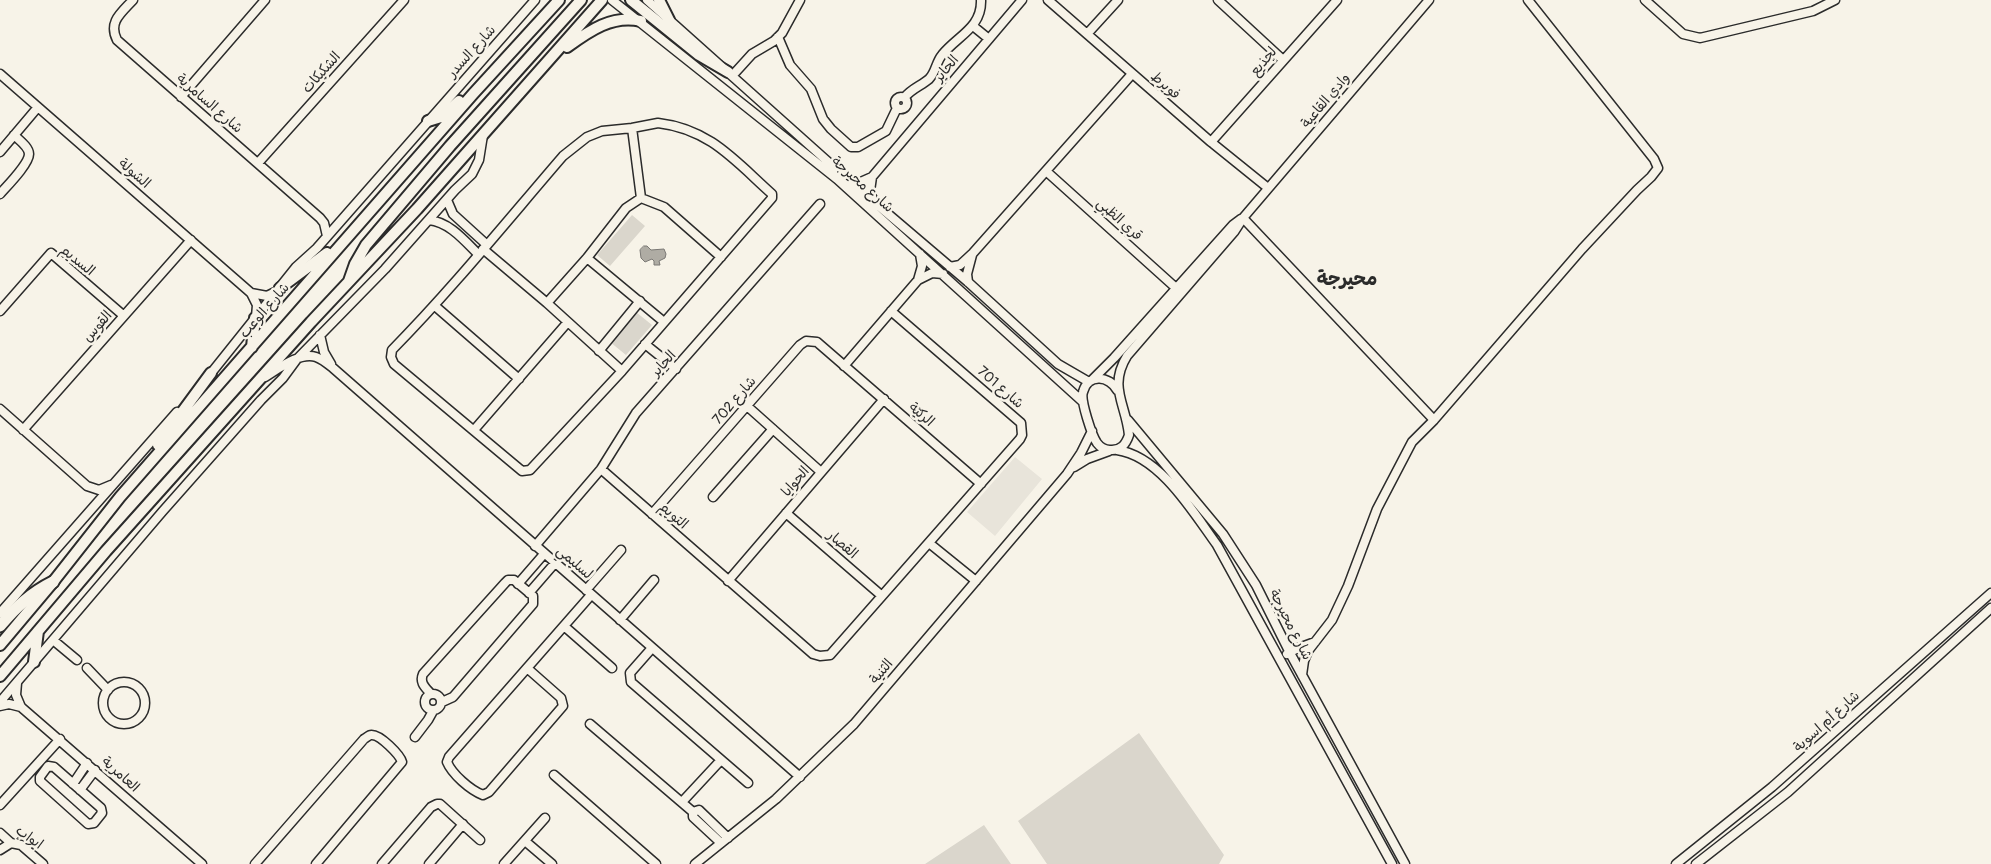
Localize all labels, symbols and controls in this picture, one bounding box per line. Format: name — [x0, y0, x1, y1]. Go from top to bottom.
street label: شارع السدر — [444, 22, 500, 82]
street label: لجذيع — [1247, 44, 1281, 80]
street label: الشكيكات — [299, 49, 345, 97]
street label: الحاير — [931, 52, 963, 86]
street label: فويرط — [1147, 69, 1183, 103]
street label: وادي القاعية — [1298, 70, 1354, 132]
street label: شارع السامرية — [172, 71, 246, 137]
street label: شارع محيرجة — [827, 153, 897, 217]
street label: الشولة — [115, 156, 153, 192]
street label: قري الظبي — [1093, 195, 1145, 245]
street label: السديم — [56, 242, 98, 280]
district label: محيرجة — [1317, 269, 1377, 291]
street label: شارع الوعب — [236, 280, 294, 342]
street label: القوس — [80, 308, 116, 346]
street label: الحاير — [648, 347, 680, 381]
street label: شارع 701 — [973, 363, 1027, 413]
street label: شارع 702 — [710, 374, 760, 428]
street label: الركيّة — [905, 399, 937, 431]
street label: الحوايا — [778, 464, 814, 500]
street label: التويم — [655, 499, 691, 533]
street label: القصار — [823, 527, 861, 563]
street label: لسليمي — [552, 543, 596, 583]
street label: شارع محيرجة — [1265, 587, 1315, 663]
street label: الثنية — [867, 656, 897, 688]
street label: شارع أم اسوية — [1790, 688, 1864, 756]
street label: العامرية — [98, 754, 142, 796]
street label: ابواب — [12, 823, 46, 853]

